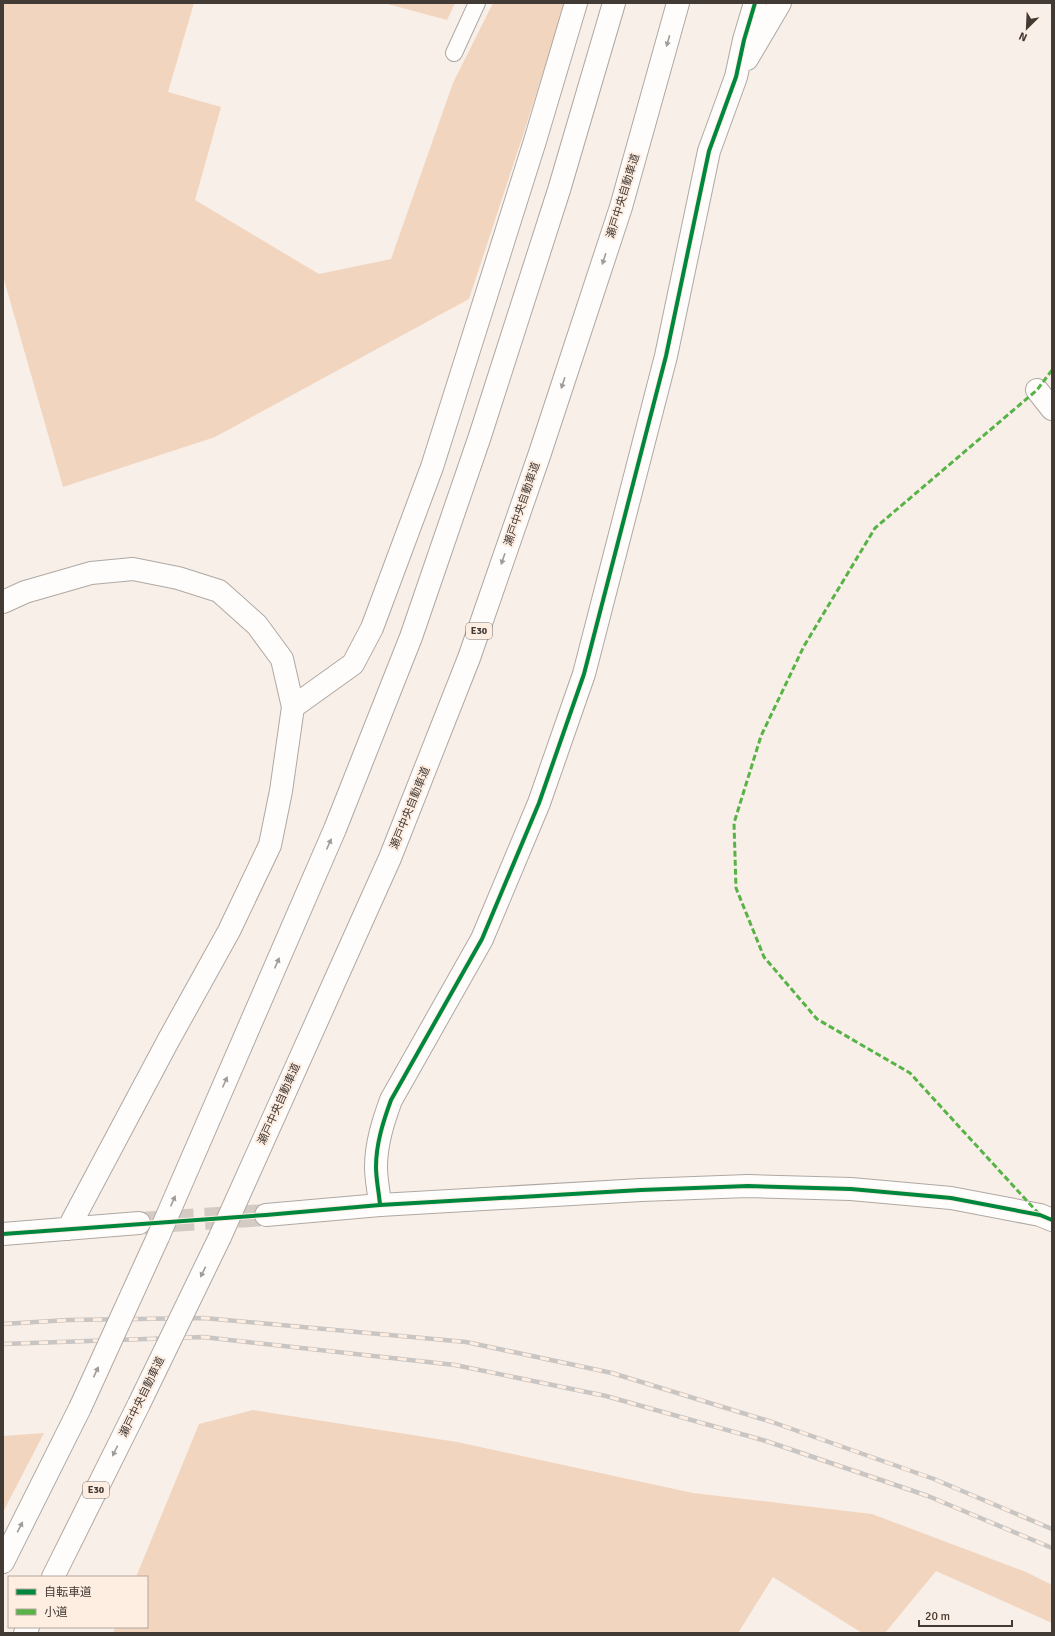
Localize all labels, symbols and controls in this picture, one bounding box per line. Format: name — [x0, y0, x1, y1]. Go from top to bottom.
north arrow — [1007, 8, 1047, 48]
text: N — [1017, 29, 1029, 44]
one-way arrow — [664, 34, 670, 47]
street label: 瀬戸中央自動車道 — [604, 152, 642, 240]
one-way arrow — [601, 254, 607, 266]
one-way arrow — [560, 377, 566, 389]
street label: 瀬戸中央自動車道 — [502, 460, 542, 548]
one-way arrow — [500, 553, 506, 565]
road number: E30 — [466, 623, 492, 639]
street label: 瀬戸中央自動車道 — [387, 765, 433, 851]
one-way arrow — [326, 838, 332, 849]
one-way arrow — [274, 957, 280, 968]
street label: 瀬戸中央自動車道 — [255, 1061, 303, 1147]
one-way arrow — [222, 1076, 229, 1088]
one-way arrow — [171, 1195, 177, 1207]
one-way arrow — [200, 1266, 206, 1278]
street label: 瀬戸中央自動車道 — [117, 1355, 167, 1439]
one-way arrow — [93, 1367, 99, 1378]
one-way arrow — [112, 1446, 118, 1457]
road number: E30 — [83, 1482, 109, 1498]
one-way arrow — [17, 1522, 24, 1533]
legend — [8, 1576, 148, 1628]
text: 自転車道 — [44, 1585, 92, 1600]
scale bar — [919, 1602, 1012, 1628]
text: 小道 — [44, 1605, 68, 1620]
text: 20 m — [925, 1609, 950, 1624]

